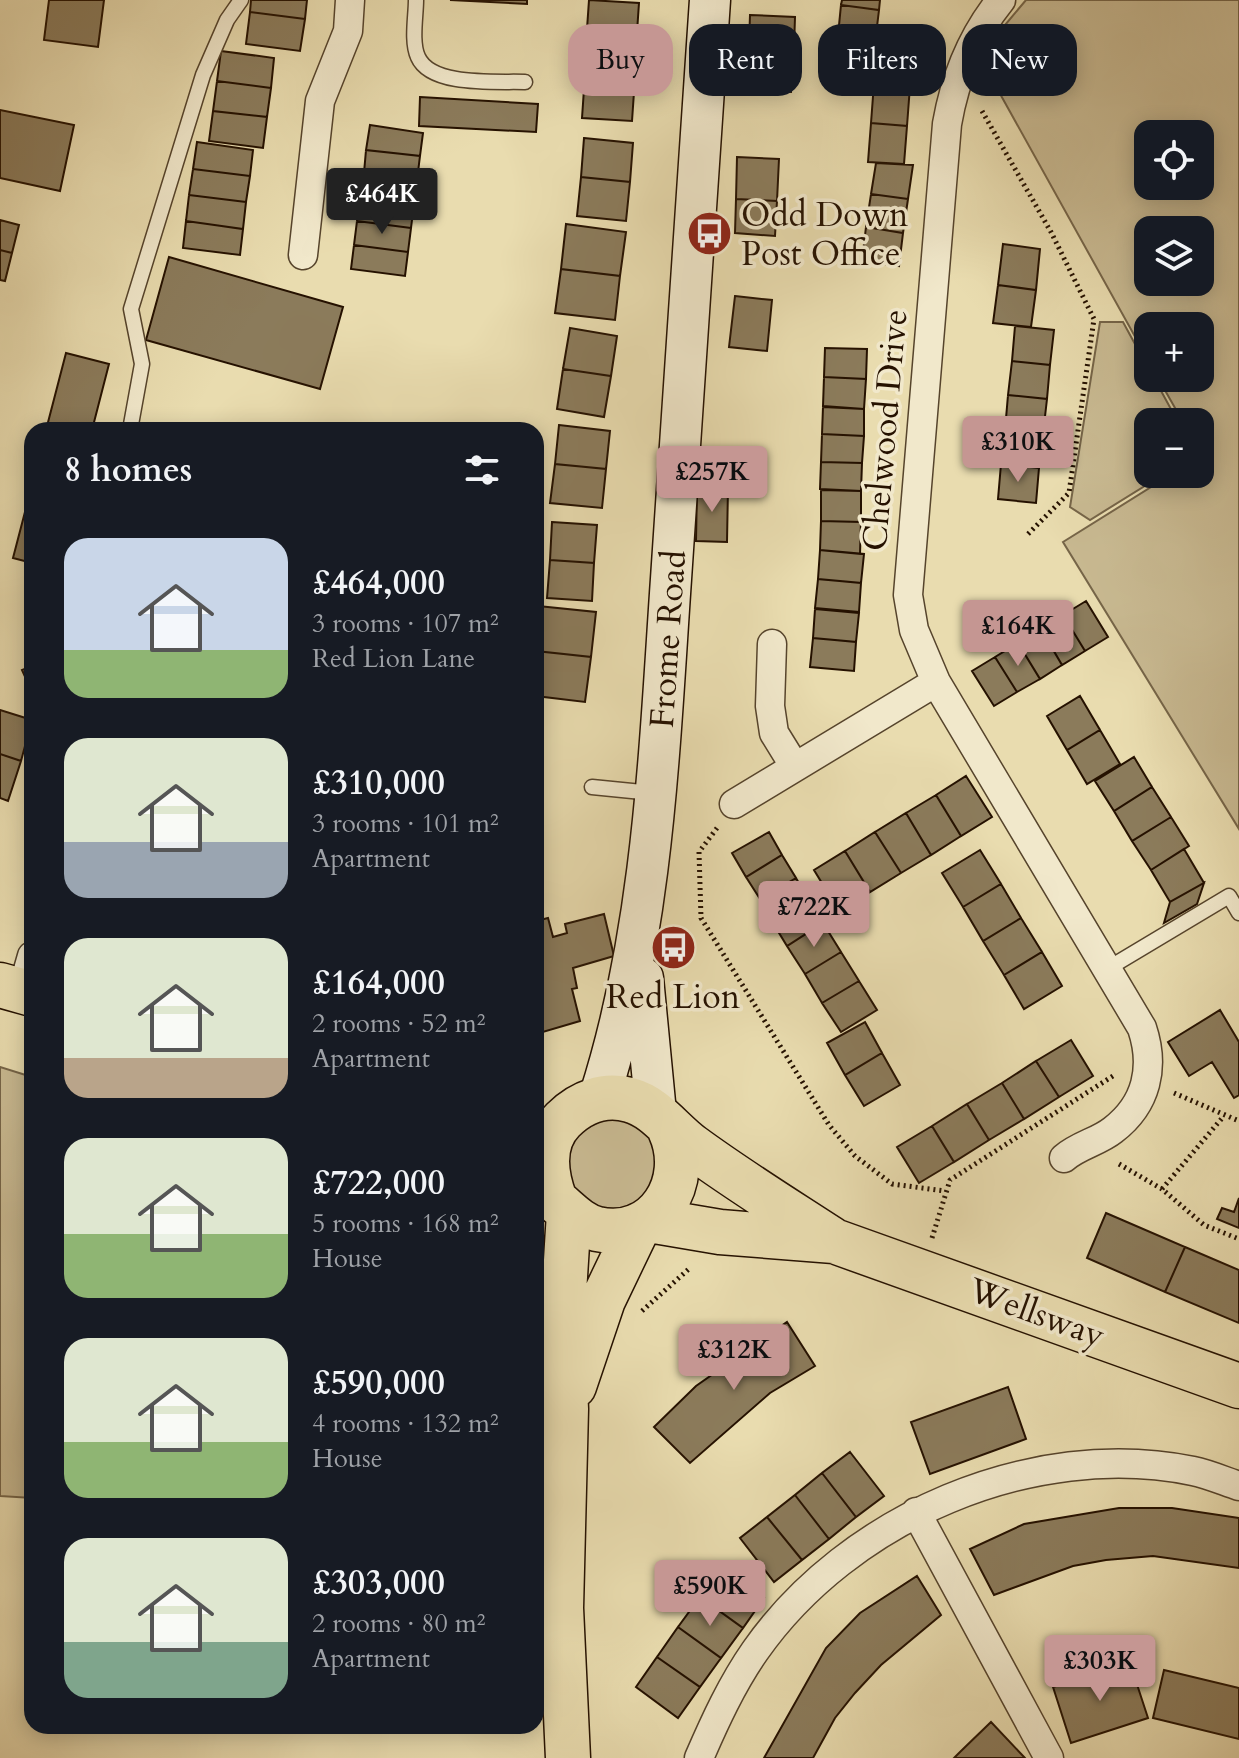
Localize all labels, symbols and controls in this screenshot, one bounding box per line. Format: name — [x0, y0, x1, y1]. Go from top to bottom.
chip: Buy — [568, 24, 673, 96]
chip: Rent — [689, 24, 802, 96]
chip: Filters — [818, 24, 946, 96]
chip: New — [962, 24, 1077, 96]
map controls — [1134, 120, 1214, 488]
button: locate — [1134, 120, 1214, 200]
pin: £464K — [326, 168, 438, 236]
text: £464K — [344, 176, 420, 211]
place label: Odd Down Post Office — [741, 192, 908, 277]
bus stop icon: Odd Down Post Office — [686, 210, 734, 258]
button: layers — [1134, 216, 1214, 296]
street label: Chelwood Drive — [852, 307, 918, 553]
button: + — [1134, 312, 1214, 392]
button: − — [1134, 408, 1214, 488]
pin: £310K — [962, 416, 1074, 484]
text: £310K — [980, 424, 1056, 459]
pin: £257K — [656, 446, 768, 514]
text: 8 homes — [64, 447, 192, 493]
icon: filters — [460, 448, 504, 492]
text: £257K — [674, 454, 750, 489]
street label: Frome Road — [639, 549, 697, 730]
text: £464,000 — [312, 560, 445, 606]
icon: home — [128, 570, 224, 666]
pin: £164K — [962, 600, 1074, 668]
text: 3 rooms · 107 m² — [312, 606, 499, 641]
text: £164K — [980, 608, 1056, 643]
text: Red Lion Lane — [312, 641, 475, 676]
text: £310,000 — [312, 760, 445, 806]
icon: home — [128, 770, 224, 866]
text: 3 rooms · 101 m² — [312, 806, 499, 841]
text: Apartment — [312, 841, 430, 876]
pin: £722K — [758, 881, 870, 949]
text: £722K — [776, 889, 852, 924]
bus stop icon: Red Lion — [649, 924, 697, 972]
text: £164,000 — [312, 960, 445, 1006]
icon: home — [128, 970, 224, 1066]
place label: Red Lion — [606, 974, 740, 1020]
text: 2 rooms · 52 m² — [312, 1006, 485, 1041]
text: Apartment — [312, 1041, 430, 1076]
text: £722,000 — [312, 1160, 445, 1206]
icon: home — [128, 1170, 224, 1266]
text: 5 rooms · 168 m² — [312, 1206, 499, 1241]
text: House — [312, 1241, 383, 1276]
street label: Wellsway — [961, 1267, 1111, 1359]
pin: £312K — [678, 1324, 790, 1392]
text: £312K — [696, 1332, 772, 1367]
text: £590,000 — [312, 1360, 445, 1406]
icon: home — [128, 1370, 224, 1466]
text: 4 rooms · 132 m² — [312, 1406, 499, 1441]
text: House — [312, 1441, 383, 1476]
text: £303,000 — [312, 1560, 445, 1606]
pin: £590K — [654, 1560, 766, 1628]
text: £590K — [672, 1568, 748, 1603]
icon: home — [128, 1570, 224, 1666]
text: 2 rooms · 80 m² — [312, 1606, 485, 1641]
pin: £303K — [1044, 1635, 1156, 1703]
text: Apartment — [312, 1641, 430, 1676]
text: £303K — [1062, 1643, 1138, 1678]

